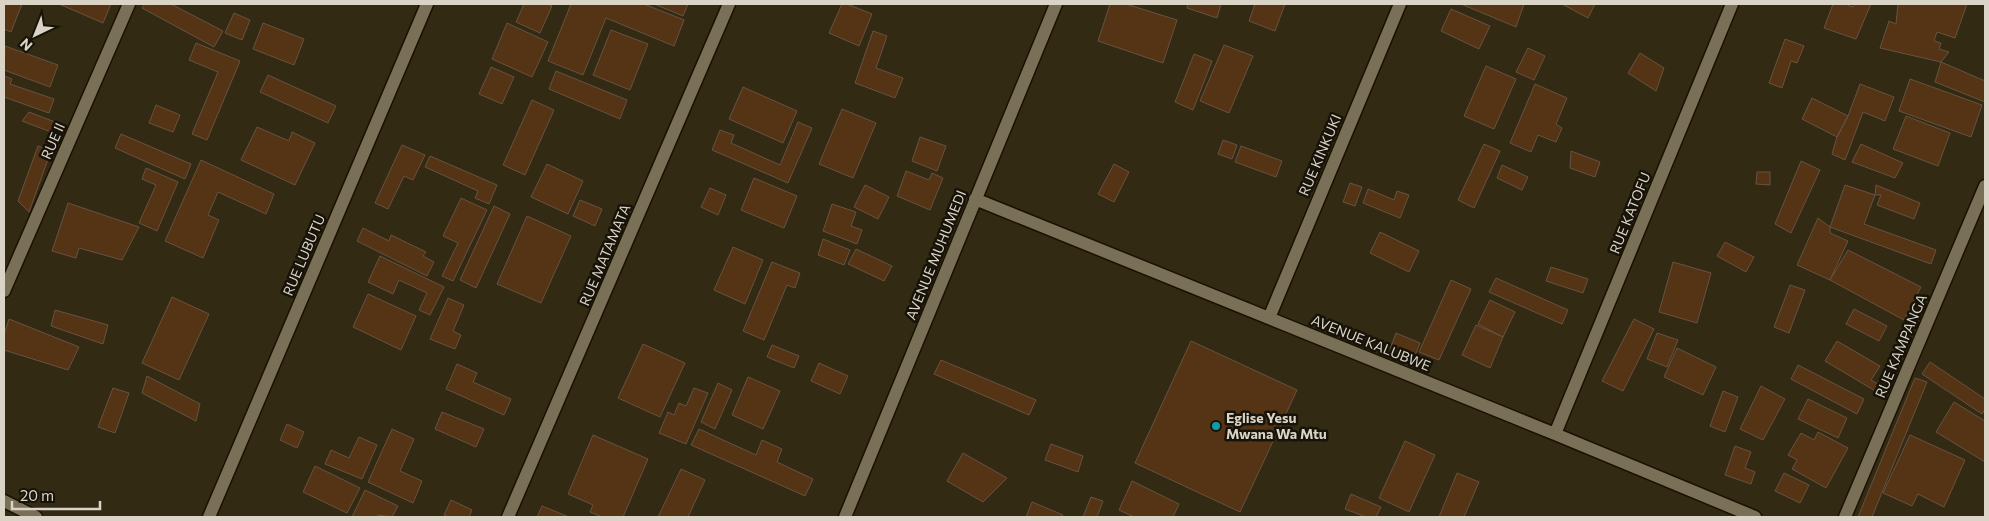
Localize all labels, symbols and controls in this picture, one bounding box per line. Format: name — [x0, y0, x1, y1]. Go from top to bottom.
north arrow — [10, 10, 60, 60]
text: N — [16, 35, 35, 55]
street label: RUE KINKUKI — [1295, 111, 1344, 198]
street label: RUE II — [37, 120, 68, 162]
street label: RUE KATOFU — [1605, 170, 1654, 256]
street label: AVENUE MUHUMEDI — [902, 188, 969, 322]
street label: RUE MATAMATA — [575, 201, 634, 308]
street label: RUE LUBUTU — [279, 211, 328, 298]
street label: RUE KAMPANGA — [1871, 291, 1930, 400]
street label: AVENUE KALUBWE — [1309, 311, 1433, 374]
place label: Eglise Yesu Mwana Wa Mtu — [1226, 409, 1327, 442]
marker: Eglise Yesu Mwana Wa Mtu — [1210, 420, 1222, 432]
scale bar — [12, 478, 100, 510]
text: 20 m — [20, 486, 54, 504]

